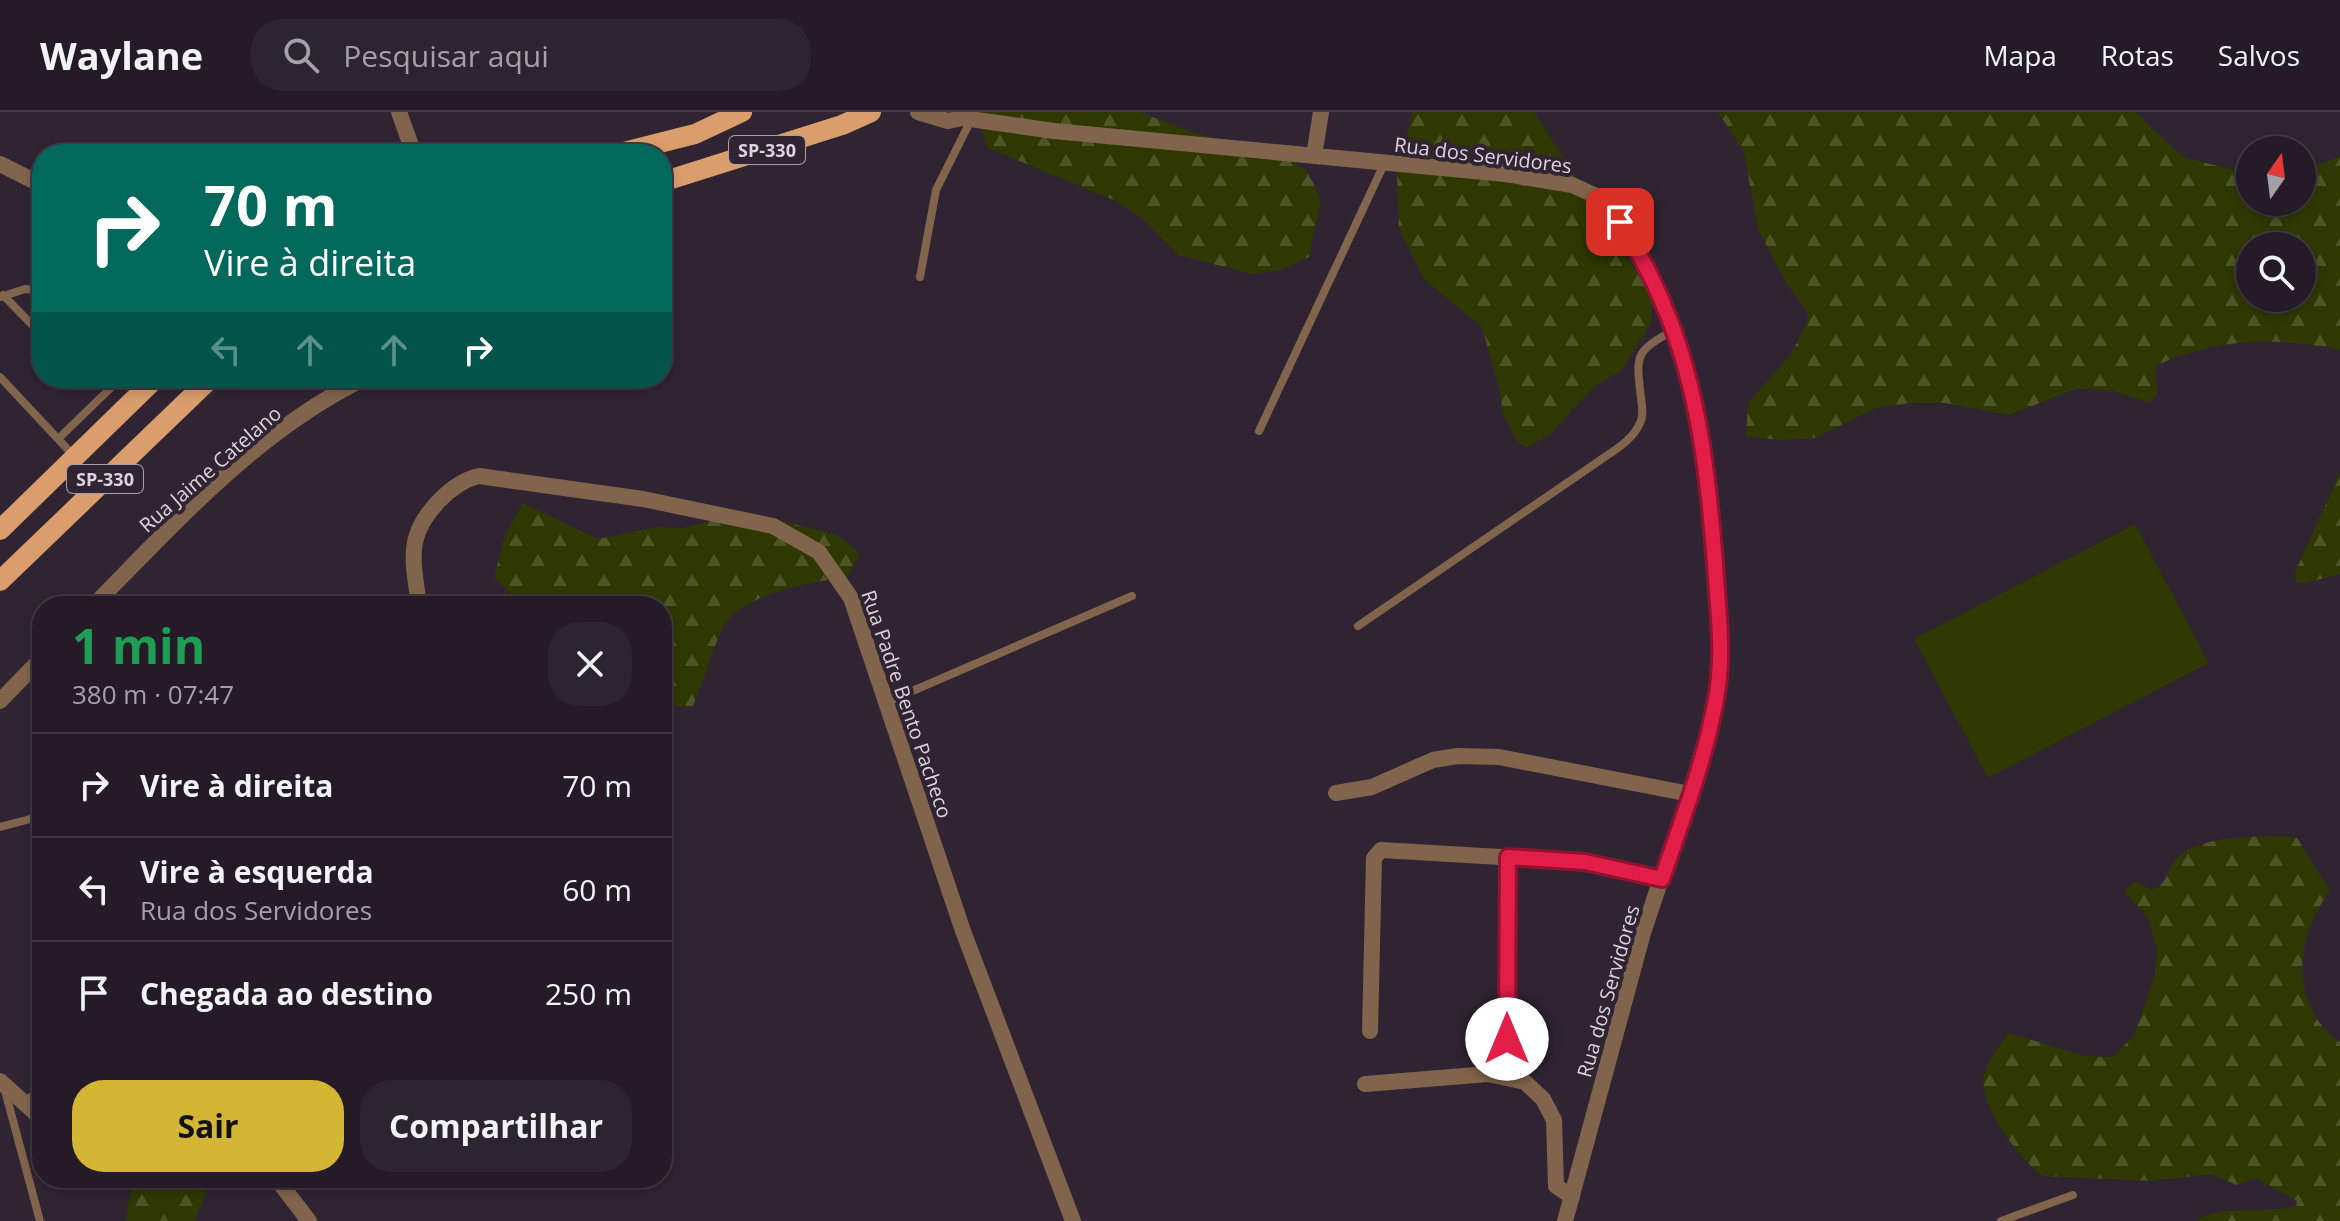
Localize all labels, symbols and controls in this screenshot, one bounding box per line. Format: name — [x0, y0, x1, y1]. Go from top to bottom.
search box — [251, 19, 811, 91]
text: Waylane — [40, 29, 203, 81]
icon: search — [279, 33, 323, 77]
text: Pesquisar aqui — [343, 35, 549, 76]
text: Mapa — [1983, 36, 2057, 74]
text: Rotas — [2101, 36, 2174, 74]
text: Salvos — [2218, 36, 2300, 74]
street label: Rua dos Servidores — [1393, 131, 1573, 179]
road number: SP-330 — [729, 136, 805, 164]
north arrow — [2236, 136, 2316, 216]
map controls — [2236, 136, 2316, 312]
text: 70 m — [204, 166, 338, 242]
icon: right — [72, 176, 176, 280]
pin — [1586, 188, 1654, 256]
icon: arrive — [1598, 200, 1642, 244]
button: search — [2236, 232, 2316, 312]
text: Vire à direita — [204, 238, 416, 287]
icon: left — [204, 328, 248, 372]
icon: ahead — [288, 328, 332, 372]
icon: ahead — [372, 328, 416, 372]
icon: right — [456, 328, 500, 372]
street label: Rua Jaime Catelano — [133, 400, 287, 538]
road number: SP-330 — [67, 465, 143, 493]
street label: Rua Padre Bento Pacheco — [855, 586, 959, 822]
text: 1 min — [72, 613, 205, 678]
button: close — [548, 622, 632, 706]
text: 380 m · 07:47 — [72, 676, 234, 712]
icon: right — [72, 763, 116, 807]
text: Vire à direita — [140, 765, 334, 806]
text: 70 m — [562, 765, 632, 806]
text: Vire à esquerda — [140, 851, 374, 892]
icon: left — [72, 867, 116, 911]
text: 60 m — [562, 869, 632, 910]
text: Rua dos Servidores — [140, 892, 372, 928]
street label: Rua dos Servidores — [1570, 901, 1646, 1081]
icon: arrive — [72, 971, 116, 1015]
text: Chegada ao destino — [140, 973, 433, 1014]
text: 250 m — [545, 973, 632, 1014]
position arrow — [1465, 997, 1549, 1081]
button: Sair — [72, 1080, 344, 1172]
button: Compartilhar — [360, 1080, 632, 1172]

